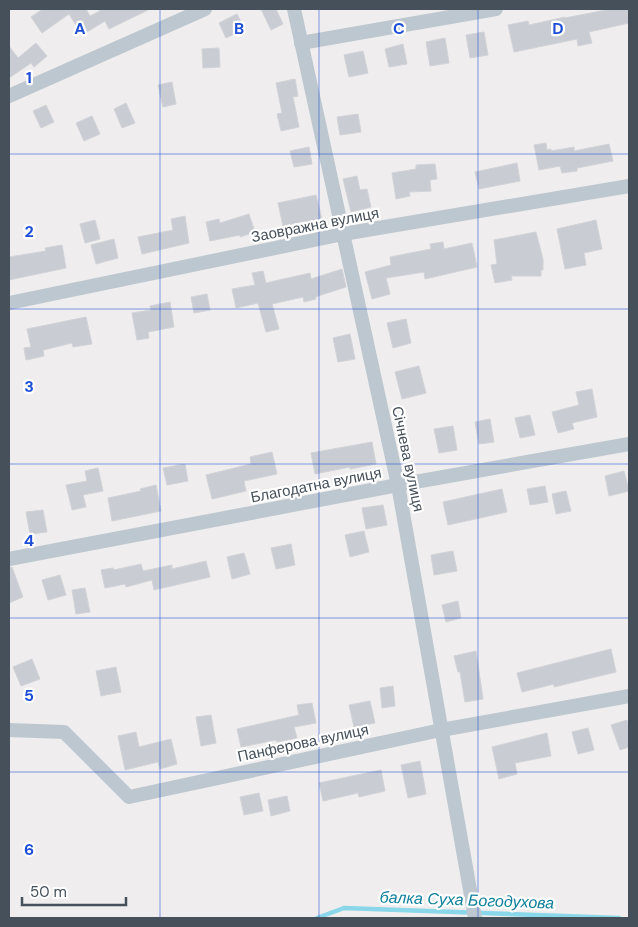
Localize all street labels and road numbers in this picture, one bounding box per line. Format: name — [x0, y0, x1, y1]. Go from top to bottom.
street label: Заовражна вулиця — [249, 203, 381, 247]
street label: Січнева вулиця — [387, 404, 429, 514]
street label: Благодатна вулиця — [249, 463, 383, 507]
street label: Панферова вулиця — [236, 719, 370, 767]

